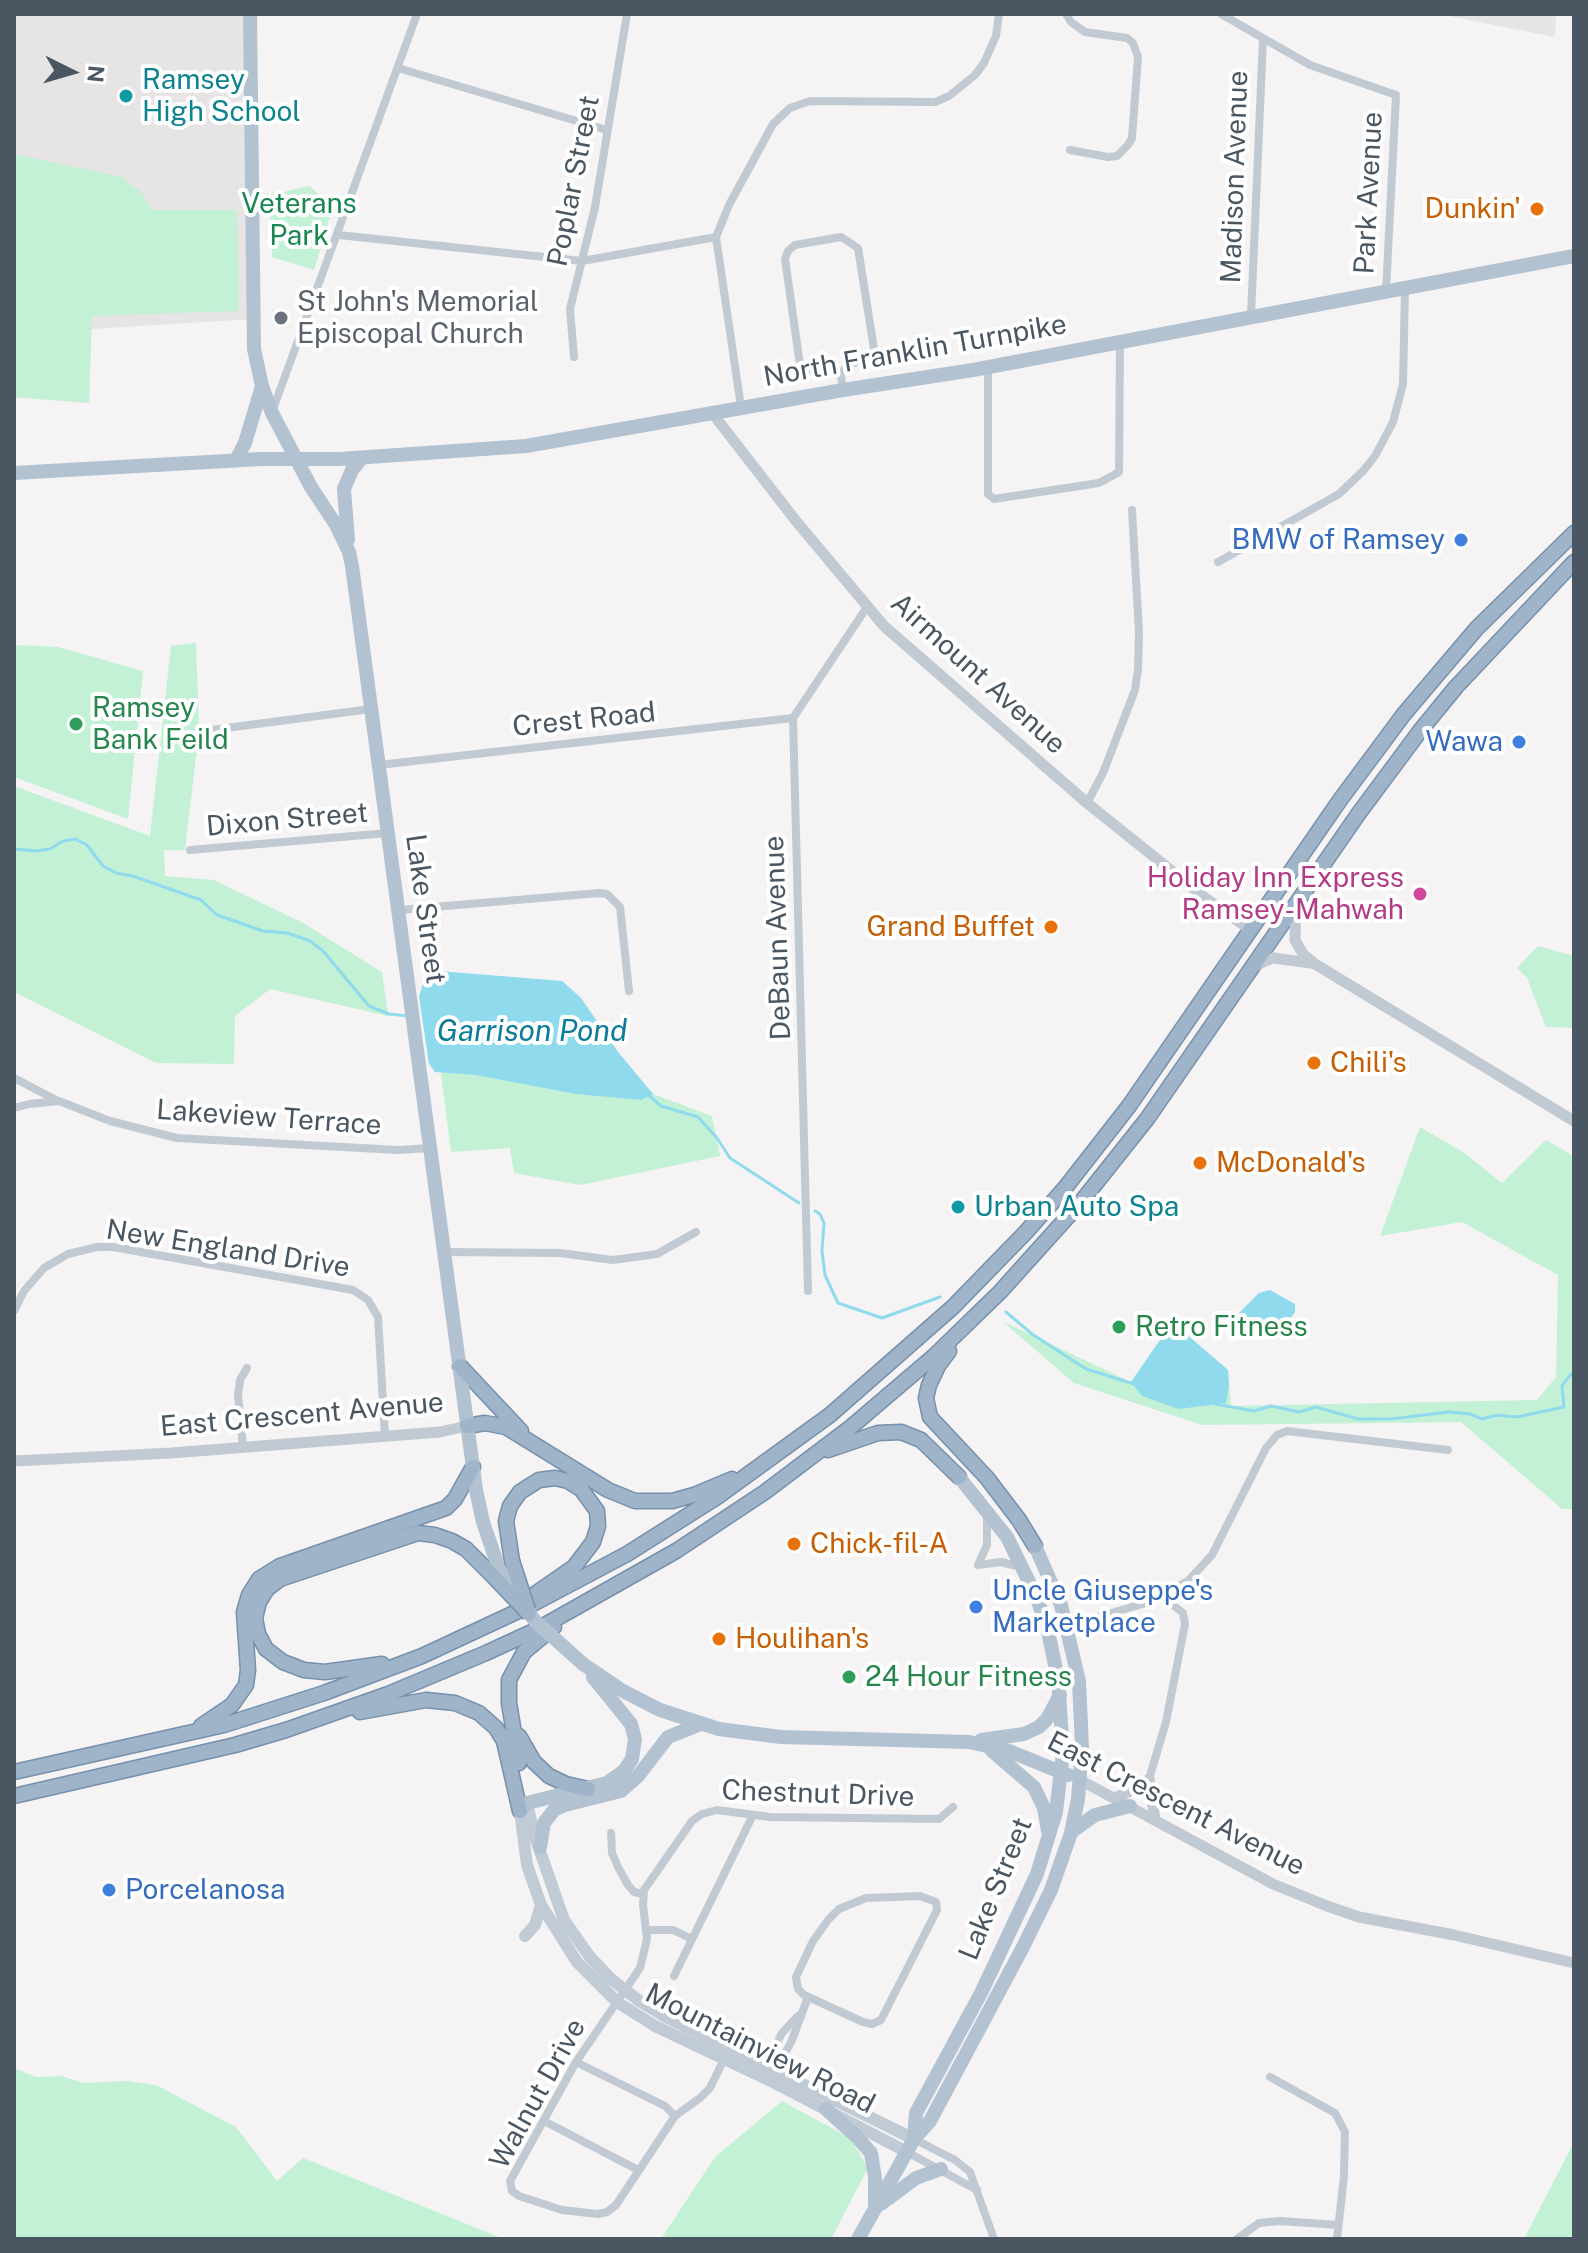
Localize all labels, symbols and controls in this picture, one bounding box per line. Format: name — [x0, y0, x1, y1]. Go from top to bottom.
north arrow — [32, 32, 112, 112]
place label: Ramsey High School — [142, 63, 301, 129]
text: N — [82, 64, 110, 84]
street label: Madison Avenue — [1214, 70, 1256, 284]
marker: Ramsey High School — [117, 87, 135, 105]
street label: Poplar Street — [541, 93, 607, 269]
street label: Park Avenue — [1348, 111, 1390, 275]
park label: Veterans Park — [241, 187, 357, 253]
place label: Dunkin' — [1425, 192, 1521, 226]
marker: Dunkin' — [1528, 200, 1546, 218]
place label: St John's Memorial Episcopal Church — [297, 285, 539, 351]
street label: North Franklin Turnpike — [761, 308, 1069, 394]
marker: St John's Memorial Episcopal Church — [272, 309, 290, 327]
place label: BMW of Ramsey — [1232, 523, 1445, 557]
marker: BMW of Ramsey — [1452, 531, 1470, 549]
street label: Airmount Avenue — [884, 587, 1072, 761]
place label: Ramsey Bank Feild — [92, 691, 229, 757]
street label: Crest Road — [511, 696, 657, 744]
marker: Ramsey Bank Feild — [67, 715, 85, 733]
place label: Wawa — [1426, 725, 1503, 759]
marker: Wawa — [1510, 733, 1528, 751]
street label: Dixon Street — [205, 796, 369, 844]
street label: Lake Street — [398, 832, 452, 986]
street label: DeBaun Avenue — [758, 835, 798, 1041]
place label: Holiday Inn Express Ramsey-Mahwah — [1147, 861, 1404, 927]
marker: Holiday Inn Express Ramsey-Mahwah — [1411, 885, 1429, 903]
place label: Grand Buffet — [866, 910, 1035, 944]
marker: Grand Buffet — [1042, 918, 1060, 936]
water label: Garrison Pond — [437, 1014, 627, 1050]
place label: Chili's — [1330, 1046, 1407, 1080]
marker: Chili's — [1305, 1054, 1323, 1072]
street label: Lakeview Terrace — [155, 1093, 383, 1143]
place label: McDonald's — [1216, 1146, 1366, 1180]
marker: McDonald's — [1191, 1154, 1209, 1172]
place label: Urban Auto Spa — [974, 1190, 1179, 1224]
marker: Urban Auto Spa — [949, 1198, 967, 1216]
street label: New England Drive — [104, 1213, 352, 1285]
place label: Retro Fitness — [1135, 1310, 1308, 1344]
marker: Retro Fitness — [1110, 1318, 1128, 1336]
street label: East Crescent Avenue — [159, 1386, 445, 1444]
place label: Chick-fil-A — [810, 1527, 948, 1561]
marker: Chick-fil-A — [785, 1535, 803, 1553]
place label: Uncle Giuseppe's Marketplace — [992, 1574, 1213, 1640]
marker: Uncle Giuseppe's Marketplace — [967, 1598, 985, 1616]
place label: Houlihan's — [735, 1622, 869, 1656]
marker: Houlihan's — [710, 1630, 728, 1648]
place label: 24 Hour Fitness — [865, 1660, 1072, 1694]
marker: 24 Hour Fitness — [840, 1668, 858, 1686]
street label: East Crescent Avenue — [1042, 1724, 1310, 1884]
street label: Chestnut Drive — [721, 1774, 915, 1814]
street label: Lake Street — [952, 1813, 1040, 1965]
place label: Porcelanosa — [125, 1873, 286, 1907]
marker: Porcelanosa — [100, 1881, 118, 1899]
street label: Mountainview Road — [640, 1977, 880, 2121]
street label: Walnut Drive — [483, 2013, 593, 2175]

